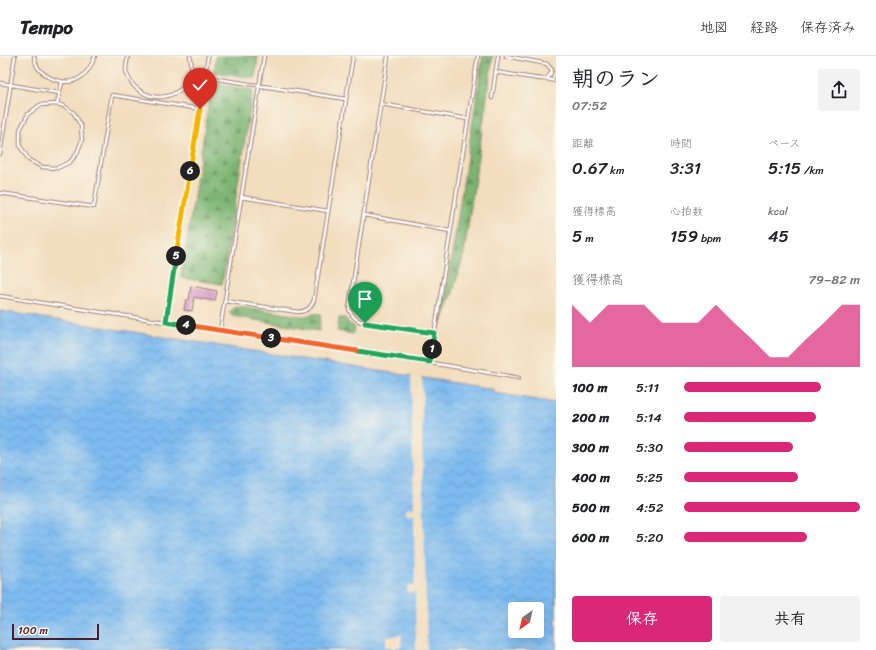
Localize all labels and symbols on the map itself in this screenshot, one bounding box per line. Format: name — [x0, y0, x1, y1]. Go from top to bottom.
pin — [183, 68, 217, 109]
pin: 6 — [180, 161, 200, 181]
pin: 5 — [166, 246, 186, 266]
pin — [348, 282, 382, 323]
pin: 4 — [176, 315, 196, 335]
pin: 3 — [261, 328, 281, 348]
pin: 1 — [422, 339, 442, 359]
north arrow — [508, 602, 544, 638]
scale bar — [12, 622, 99, 641]

